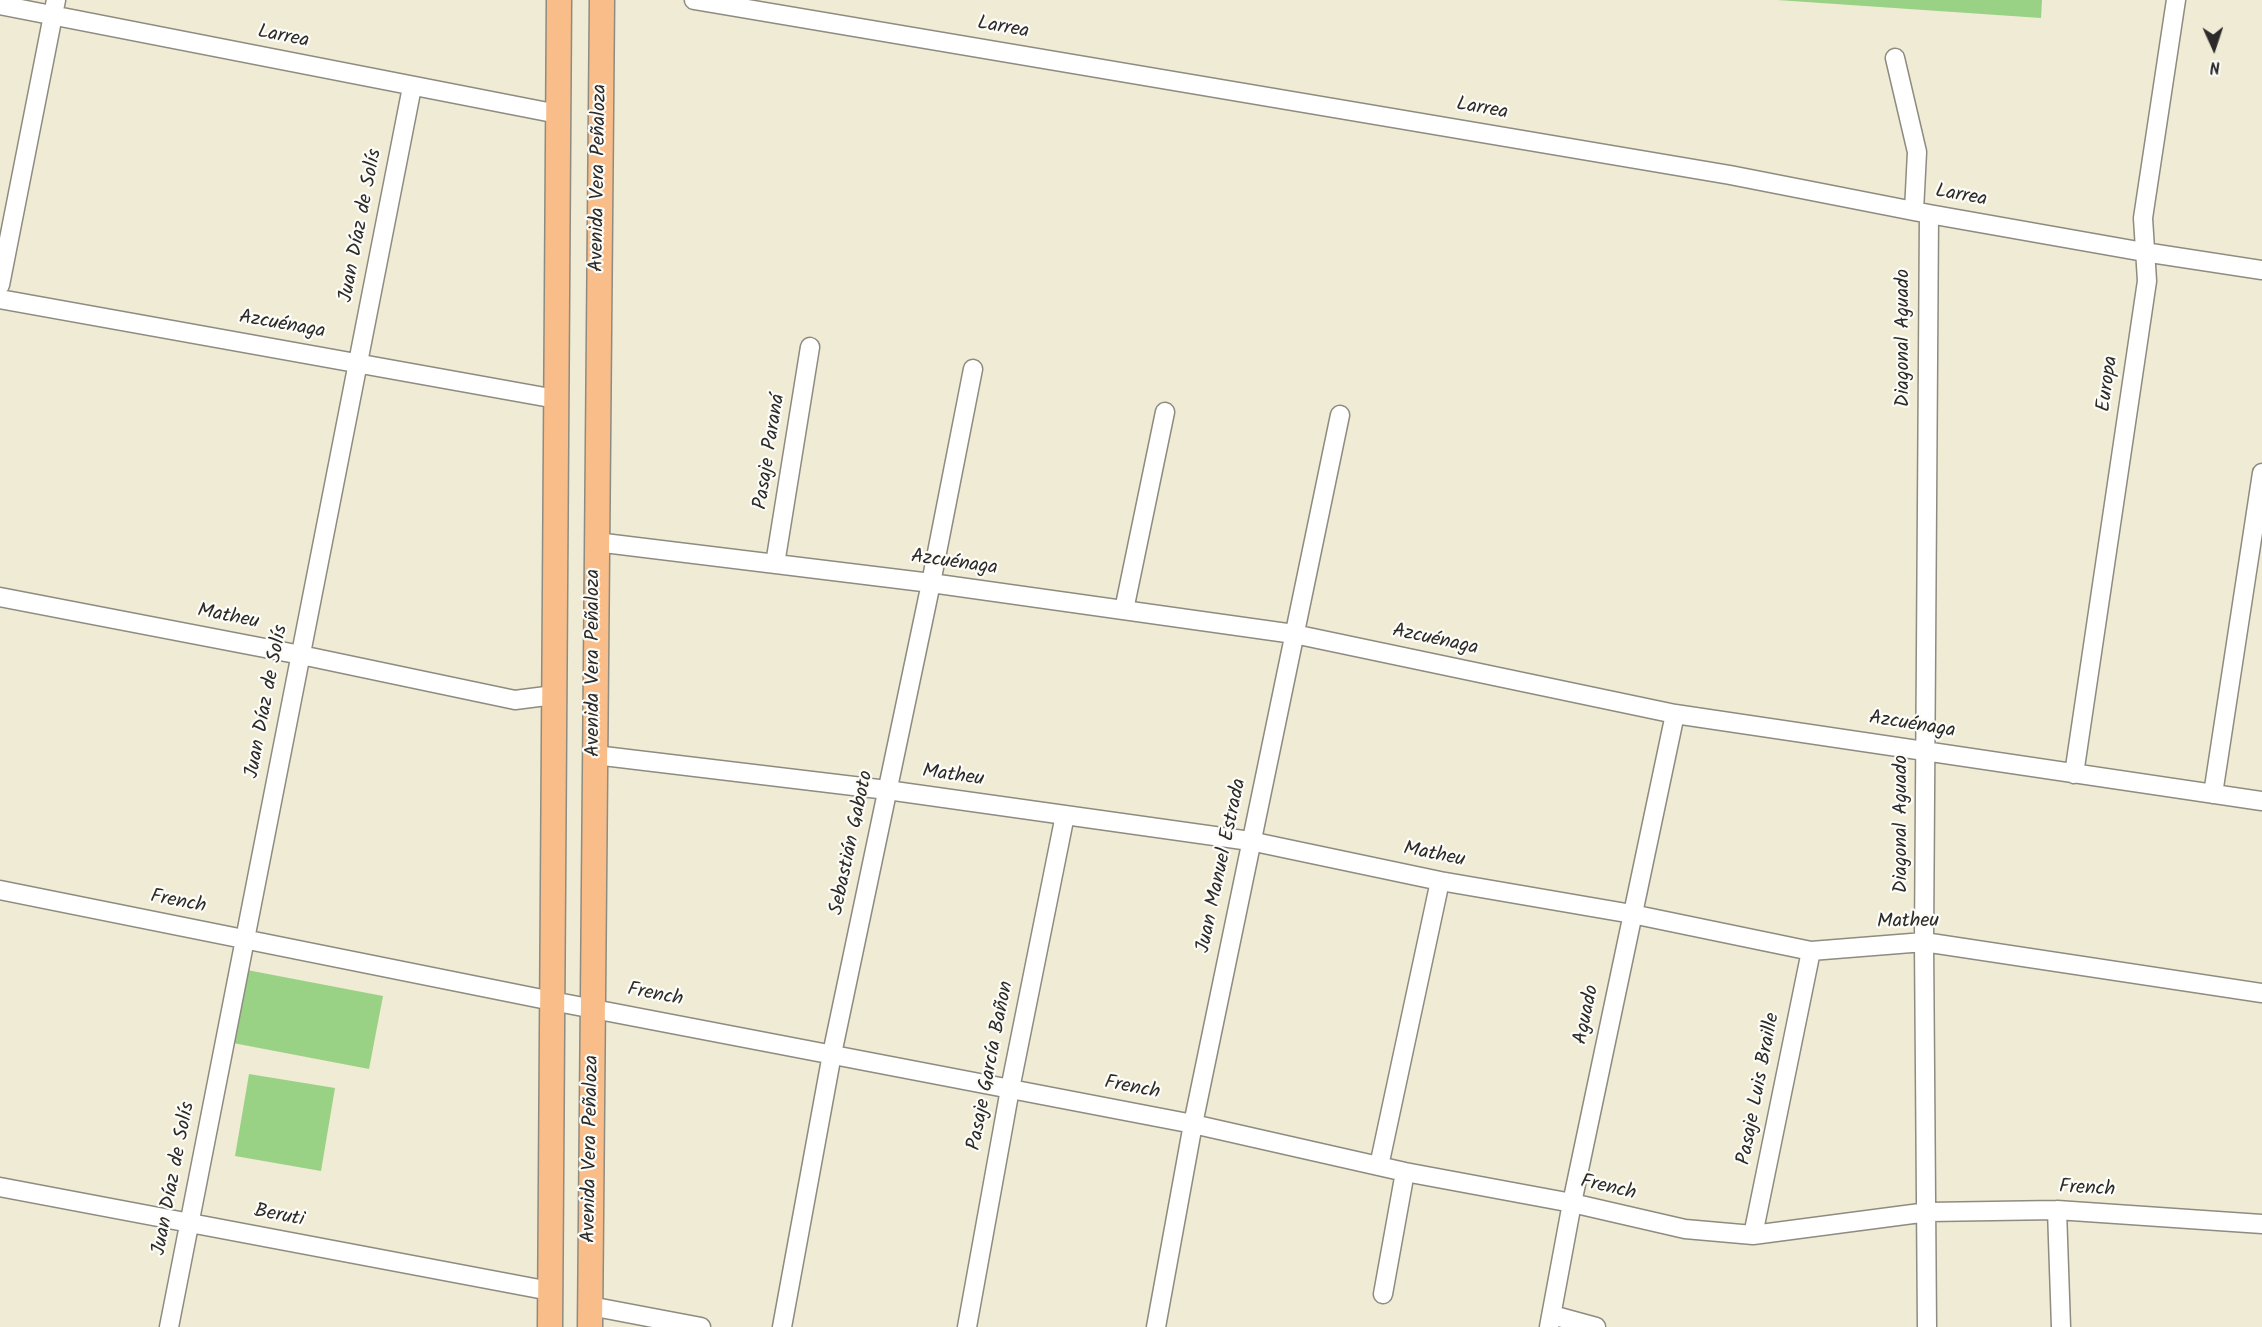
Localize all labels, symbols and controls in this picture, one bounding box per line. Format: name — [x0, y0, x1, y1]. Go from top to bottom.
street label: Larrea — [975, 13, 1031, 45]
north arrow — [2184, 18, 2244, 78]
street label: Larrea — [255, 21, 311, 55]
text: N — [2209, 54, 2221, 79]
street label: Avenida Vera Peñaloza — [586, 84, 614, 272]
street label: Larrea — [1454, 94, 1510, 126]
street label: Juan Díaz de Solís — [335, 147, 389, 305]
street label: Larrea — [1933, 181, 1989, 213]
street label: Diagonal Aguado — [1893, 269, 1917, 407]
street label: Azcuénaga — [237, 307, 327, 345]
street label: Europa — [2093, 355, 2125, 413]
street label: Pasaje Paraná — [750, 393, 792, 511]
street label: Azcuénaga — [909, 546, 999, 582]
street label: Avenida Vera Peñaloza — [583, 569, 607, 757]
street label: Matheu — [195, 600, 261, 636]
street label: Azcuénaga — [1390, 620, 1480, 662]
street label: Juan Díaz de Solís — [241, 623, 295, 781]
street label: Azcuénaga — [1867, 707, 1957, 745]
street label: Diagonal Aguado — [1891, 755, 1915, 893]
street label: Matheu — [921, 761, 985, 793]
street label: Sebastián Gaboto — [826, 769, 880, 917]
street label: Juan Manuel Estrada — [1193, 777, 1253, 955]
street label: Matheu — [1401, 838, 1467, 874]
street label: French — [148, 886, 208, 920]
street label: Matheu — [1877, 910, 1939, 936]
street label: French — [625, 979, 685, 1013]
street label: Pasaje García Bañon — [964, 979, 1020, 1153]
street label: Aguado — [1570, 983, 1606, 1047]
street label: Pasaje Luis Braille — [1733, 1011, 1787, 1167]
street label: Avenida Vera Peñaloza — [578, 1055, 606, 1243]
street label: French — [1102, 1072, 1162, 1106]
street label: Juan Díaz de Solís — [148, 1100, 202, 1258]
street label: French — [1578, 1171, 1638, 1207]
street label: French — [2058, 1177, 2116, 1203]
street label: Beruti — [252, 1200, 306, 1234]

